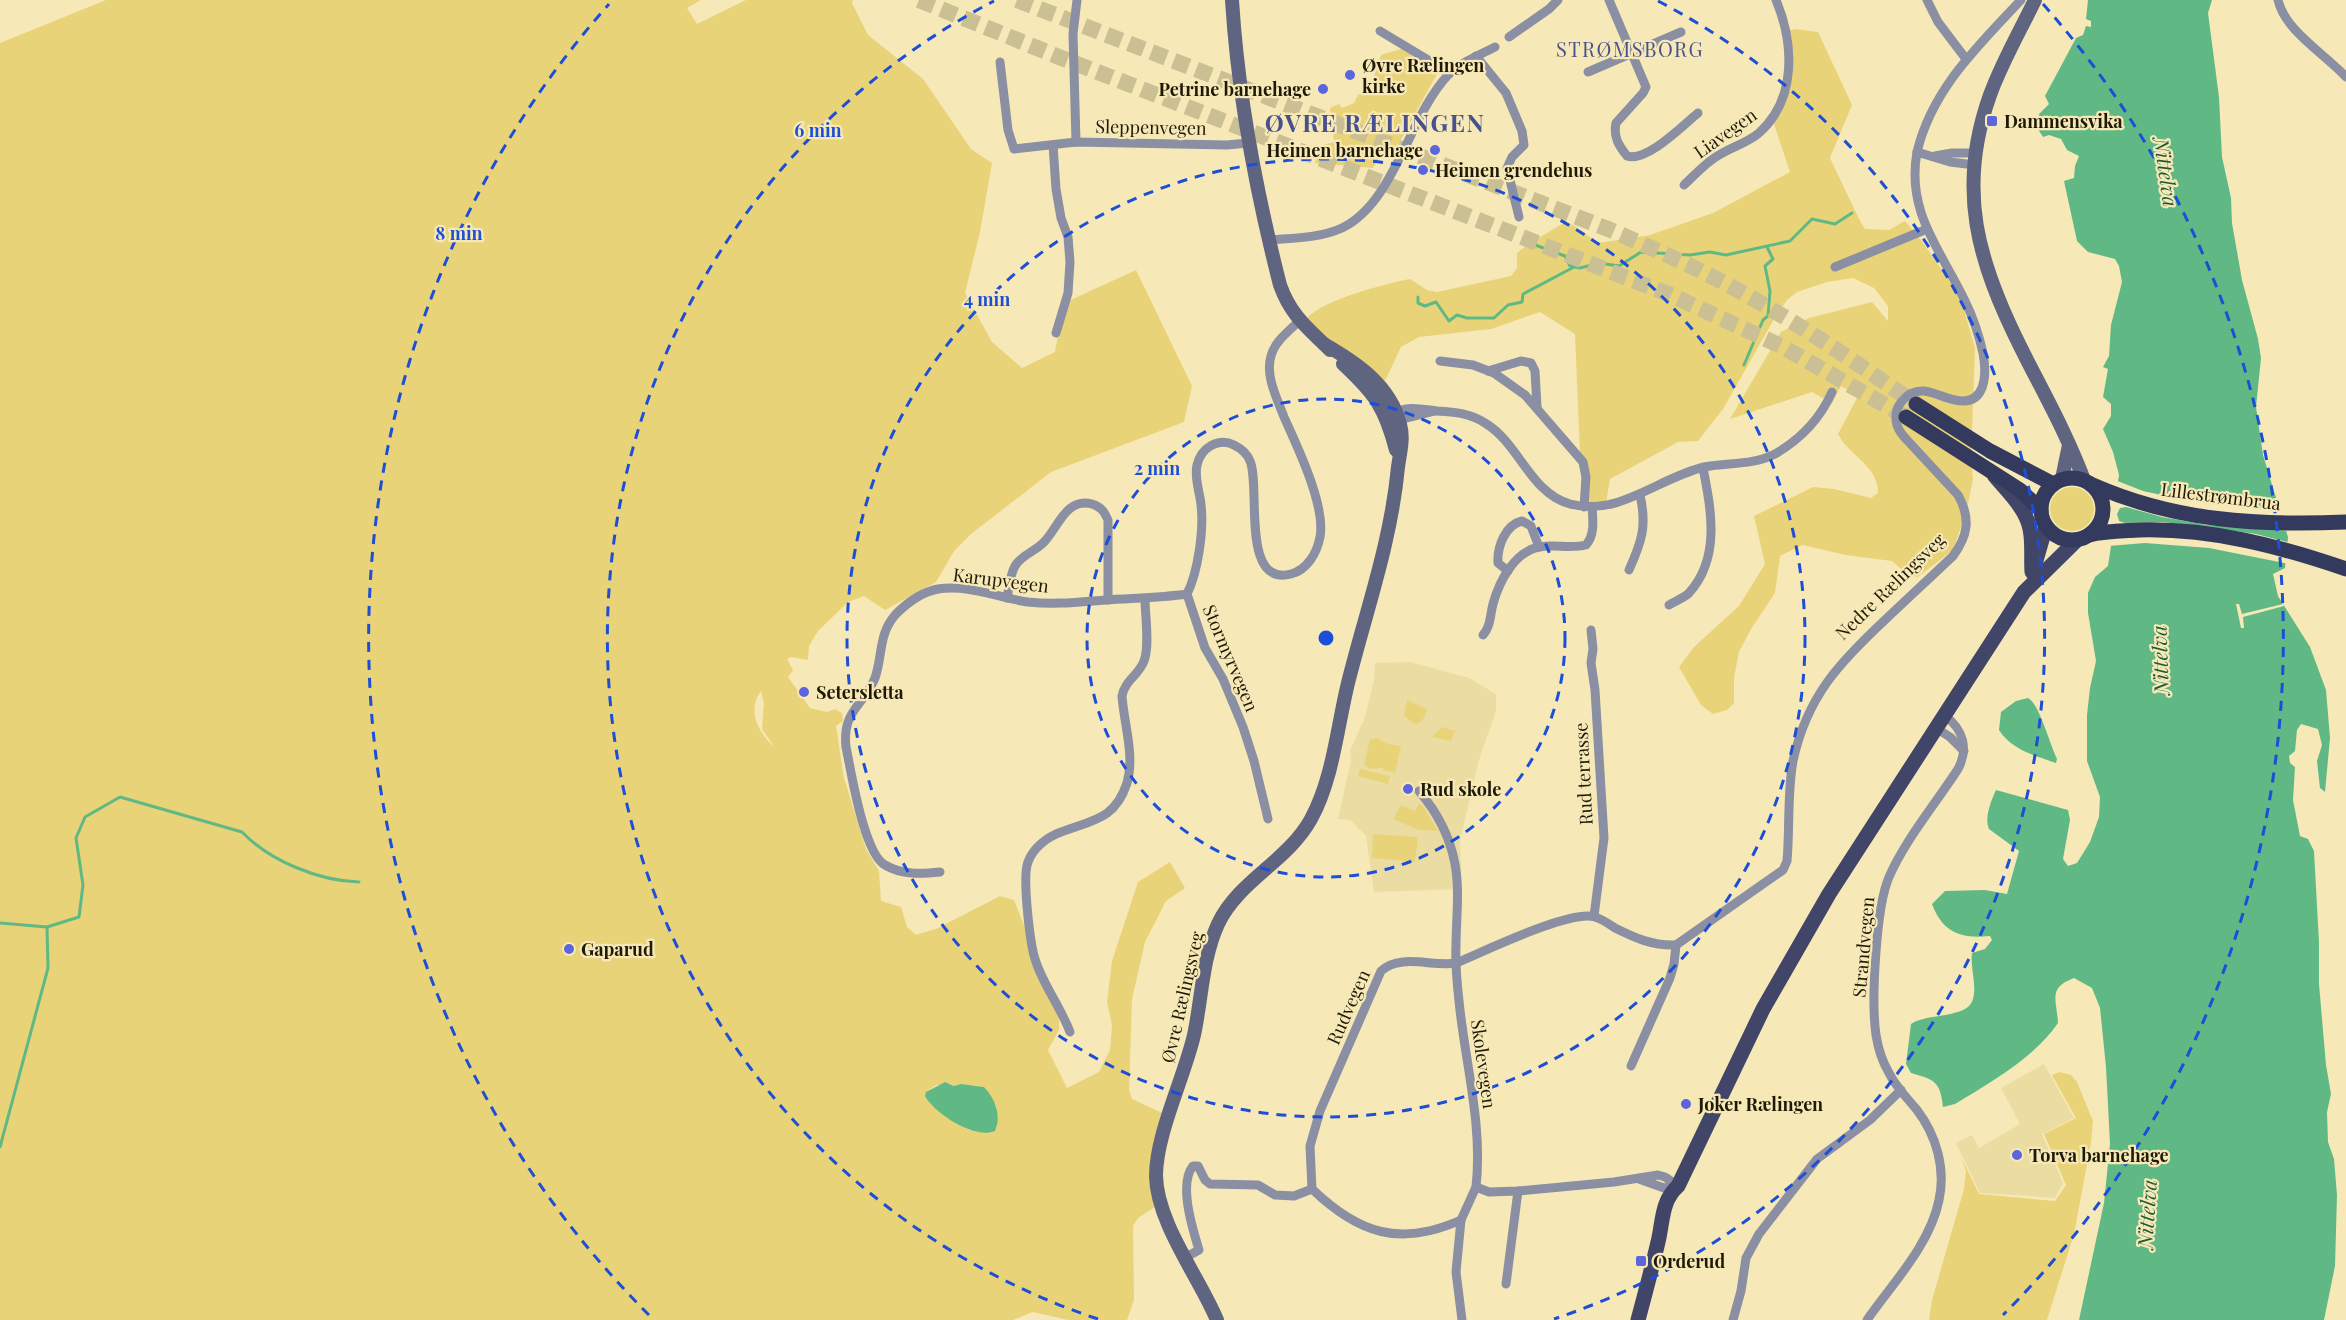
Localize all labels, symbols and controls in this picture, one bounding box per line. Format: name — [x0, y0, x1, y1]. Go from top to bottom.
district label: STRØMSBORG — [1556, 35, 1704, 62]
place label: Øvre Rælingen kirke — [1362, 53, 1484, 98]
marker: Øvre Rælingen kirke — [1343, 68, 1357, 82]
place label: Petrine barnehage — [1159, 77, 1311, 101]
marker: Petrine barnehage — [1316, 82, 1330, 96]
street label: Liavegen — [1689, 102, 1761, 163]
district label: ØVRE RÆLINGEN — [1265, 106, 1485, 138]
place label: Dammensvika — [2004, 109, 2123, 133]
street label: Sleppenvegen — [1095, 114, 1207, 140]
marker: Dammensvika — [1985, 114, 1999, 128]
text: 6 min — [794, 118, 842, 142]
water label: Nittelva — [2149, 134, 2185, 208]
place label: Heimen barnehage — [1266, 138, 1423, 162]
marker: Heimen barnehage — [1428, 143, 1442, 157]
place label: Heimen grendehus — [1435, 158, 1592, 182]
marker: Heimen grendehus — [1416, 163, 1430, 177]
text: 8 min — [435, 221, 483, 245]
text: 4 min — [964, 287, 1010, 311]
text: 2 min — [1134, 456, 1180, 480]
street label: Lillestrømbrua — [2160, 477, 2282, 515]
street label: Nedre Rælingsveg — [1830, 527, 1950, 645]
street label: Karupvegen — [952, 562, 1051, 598]
street label: Stormyrvegen — [1198, 601, 1264, 715]
water label: Nittelva — [2144, 625, 2174, 697]
centre of rings — [1316, 628, 1336, 648]
place label: Setersletta — [816, 680, 904, 704]
marker: Setersletta — [797, 685, 811, 699]
street label: Rud terrasse — [1568, 722, 1598, 826]
place label: Rud skole — [1420, 777, 1501, 801]
marker: Rud skole — [1401, 782, 1415, 796]
street label: Strandvegen — [1847, 895, 1879, 998]
street label: Øvre Rælingsveg — [1155, 928, 1209, 1065]
place label: Gaparud — [581, 937, 654, 961]
marker: Gaparud — [562, 942, 576, 956]
street label: Rudvegen — [1321, 966, 1375, 1048]
street label: Skolevegen — [1466, 1018, 1502, 1110]
place label: Joker Rælingen — [1697, 1092, 1823, 1116]
marker: Joker Rælingen — [1679, 1097, 1693, 1111]
place label: Torva barnehage — [2029, 1143, 2169, 1167]
marker: Torva barnehage — [2010, 1148, 2024, 1162]
water label: Nittelva — [2130, 1178, 2162, 1252]
place label: Orderud — [1653, 1249, 1725, 1273]
marker: Orderud — [1634, 1254, 1648, 1268]

